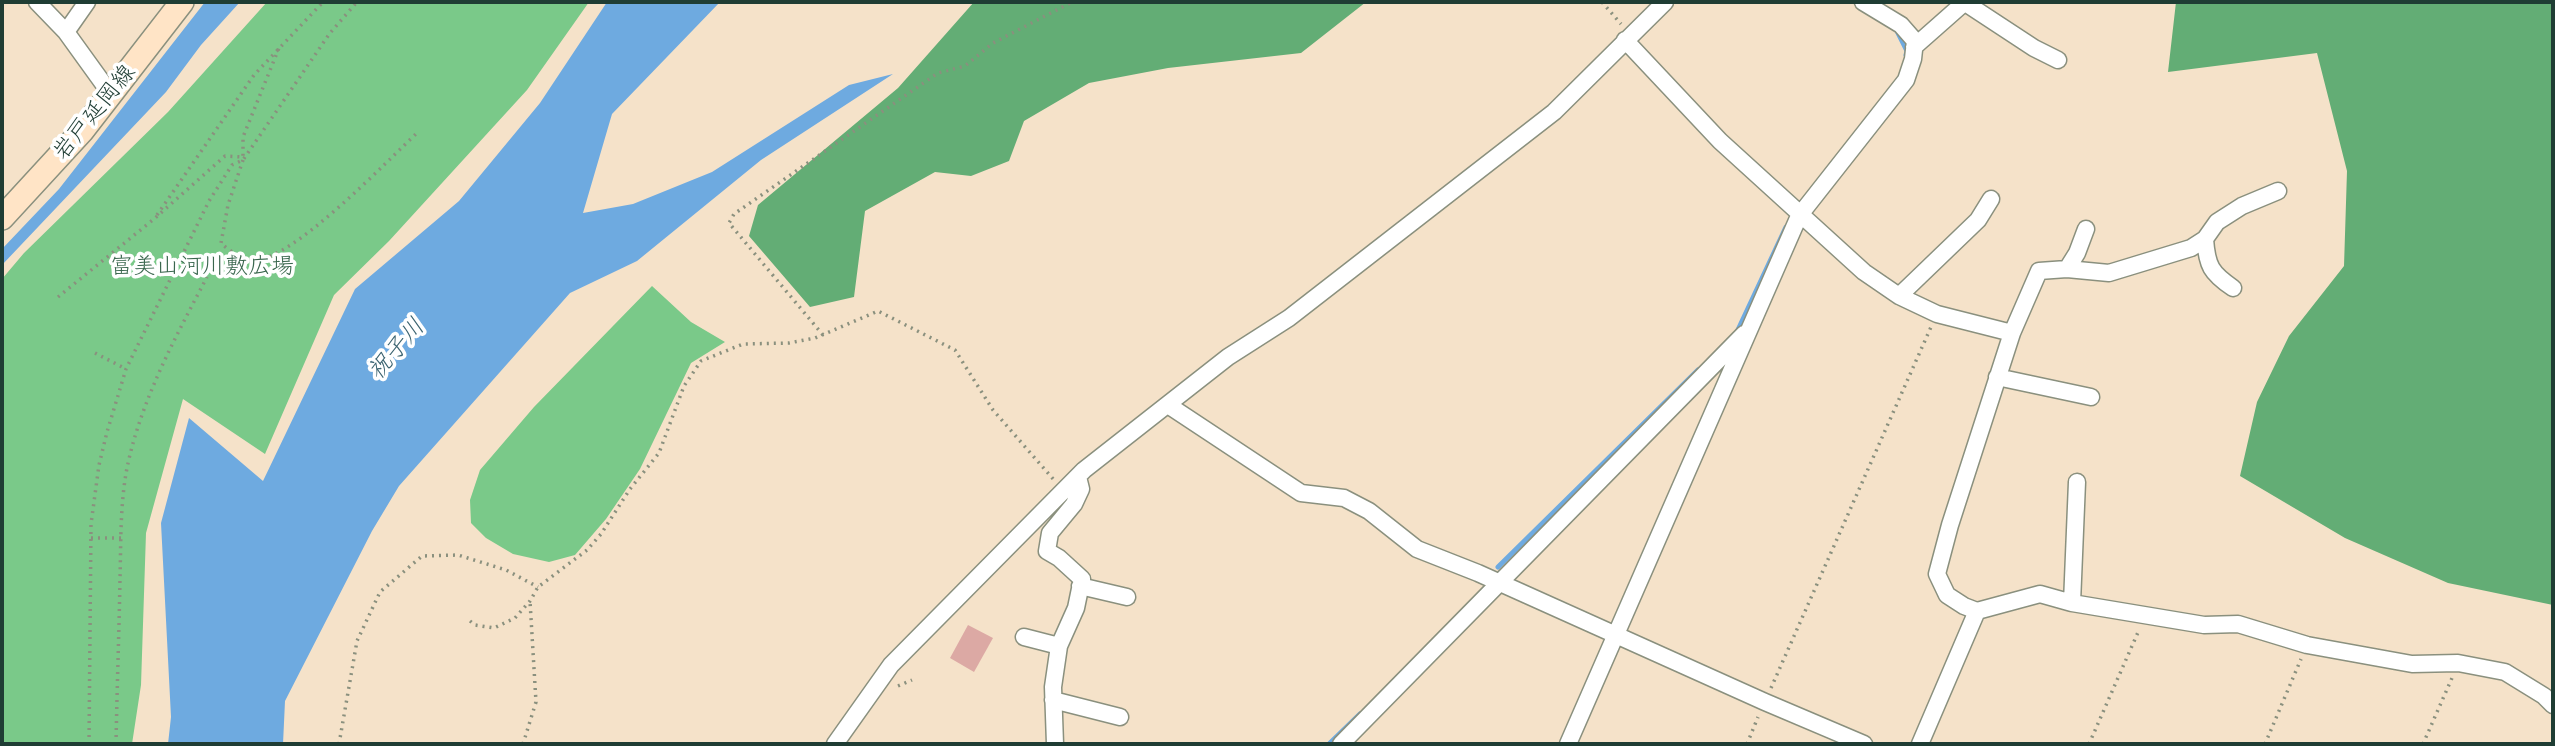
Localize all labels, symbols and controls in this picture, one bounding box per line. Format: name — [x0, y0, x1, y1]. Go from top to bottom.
street label: 岩戸延岡線 — [47, 59, 141, 165]
park label: 富美山河川敷広場 — [110, 252, 294, 280]
water label: 祝子川 — [362, 312, 430, 386]

